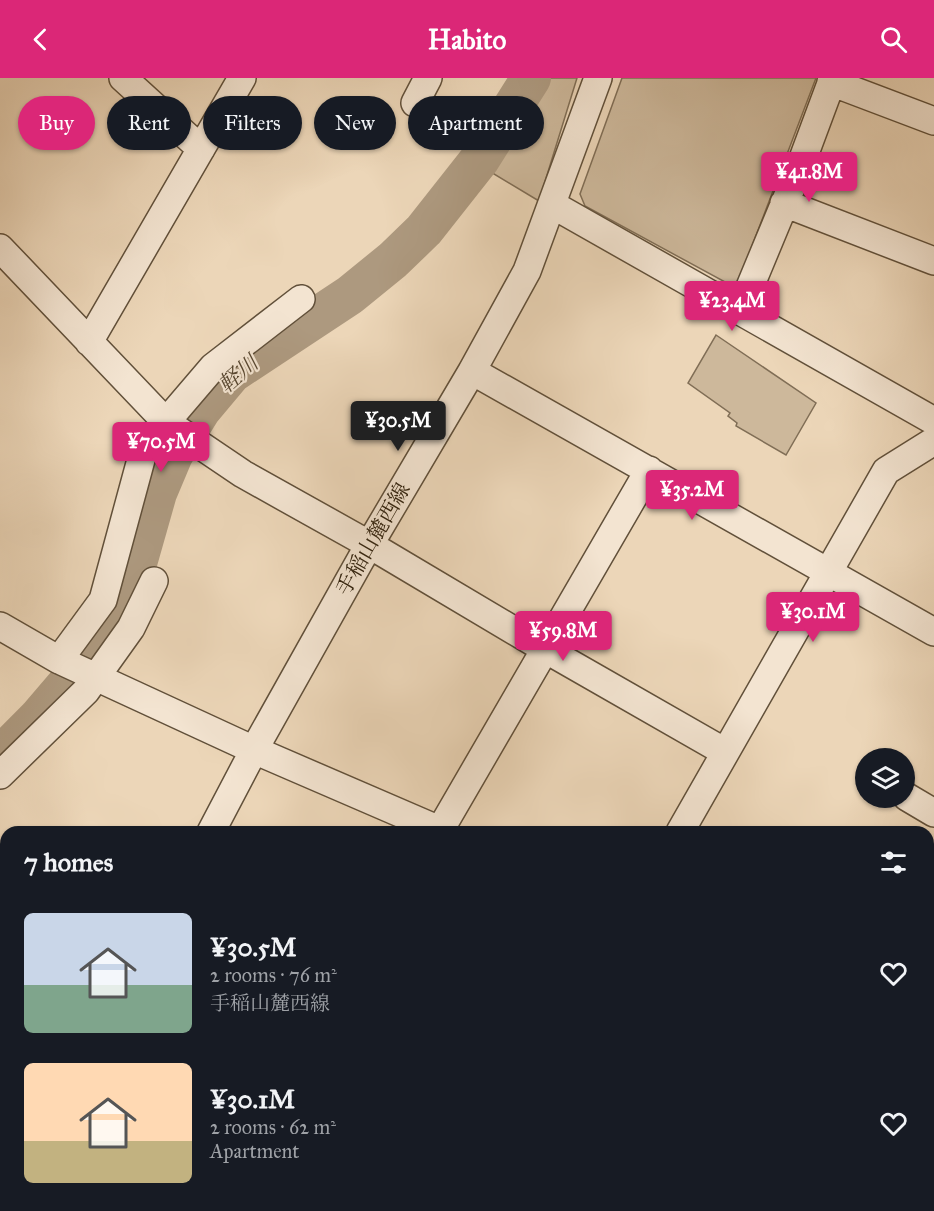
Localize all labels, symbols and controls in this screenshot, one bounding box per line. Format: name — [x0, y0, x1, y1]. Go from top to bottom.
icon: back — [24, 23, 57, 56]
text: Habito — [428, 23, 506, 56]
icon: search — [877, 23, 910, 56]
chip: Buy — [18, 96, 95, 150]
chip: Rent — [107, 96, 191, 150]
chip: Filters — [203, 96, 302, 150]
chip: New — [314, 96, 396, 150]
chip: Apartment — [408, 96, 544, 150]
pin: ¥41.8M — [760, 152, 858, 203]
text: ¥41.8M — [775, 159, 843, 183]
pin: ¥23.4M — [683, 281, 781, 332]
text: ¥23.4M — [698, 288, 766, 312]
water label: 軽川 — [213, 348, 265, 399]
pin: ¥30.5M — [349, 401, 447, 452]
text: ¥30.5M — [365, 408, 431, 432]
pin: ¥70.5M — [112, 422, 210, 473]
text: ¥70.5M — [126, 429, 196, 453]
pin: ¥35.2M — [643, 470, 741, 521]
text: ¥35.2M — [660, 477, 724, 501]
street label: 手稲山麓西線 — [330, 478, 416, 600]
pin: ¥30.1M — [764, 592, 862, 643]
text: ¥30.1M — [780, 599, 846, 623]
pin: ¥59.8M — [514, 611, 612, 662]
text: ¥59.8M — [529, 618, 597, 642]
map controls — [855, 748, 915, 808]
button: layers — [855, 748, 915, 808]
text: 7 homes — [24, 846, 113, 878]
icon: filters — [877, 846, 910, 879]
text: ¥30.5M — [210, 931, 297, 963]
icon: home — [72, 937, 144, 1009]
icon: heart — [877, 957, 910, 990]
text: 2 rooms · 76 m² — [210, 963, 337, 987]
text: 手稲山麓西線 — [210, 991, 330, 1015]
text: ¥30.1M — [210, 1083, 295, 1115]
icon: home — [72, 1087, 144, 1159]
icon: heart — [877, 1107, 910, 1140]
text: 2 rooms · 62 m² — [210, 1115, 336, 1139]
text: Apartment — [210, 1139, 299, 1163]

